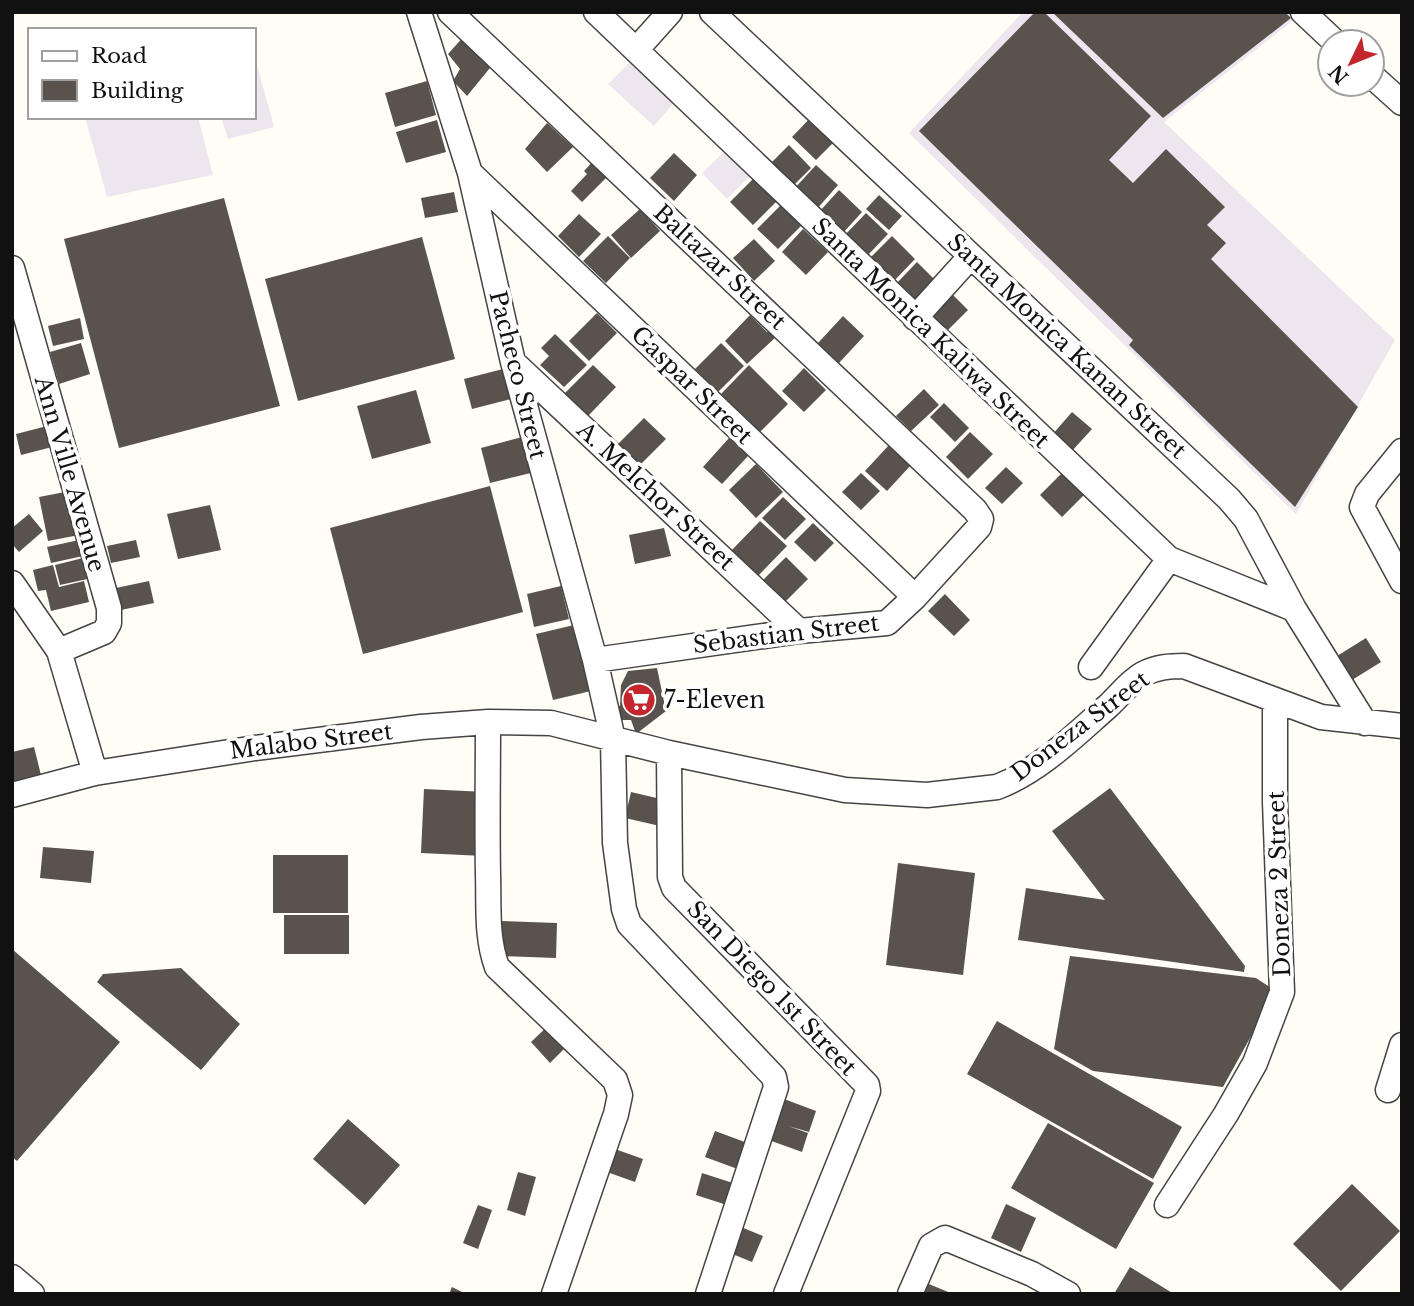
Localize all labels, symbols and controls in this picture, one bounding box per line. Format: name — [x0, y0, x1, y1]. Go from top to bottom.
legend — [28, 28, 256, 119]
north arrow — [1316, 28, 1386, 98]
text: Road — [91, 43, 147, 69]
text: N — [1324, 60, 1353, 89]
text: Building — [91, 78, 184, 104]
street label: Baltazar Street — [648, 198, 792, 336]
street label: Santa Monica Kaliwa Street — [806, 212, 1056, 454]
street label: Santa Monica Kanan Street — [942, 228, 1193, 464]
street label: Pacheco Street — [484, 288, 553, 462]
street label: Gaspar Street — [626, 320, 759, 450]
street label: Ann Ville Avenue — [28, 372, 111, 575]
street label: A. Melchor Street — [571, 415, 741, 576]
street label: Sebastian Street — [691, 609, 881, 659]
street label: Doneza Street — [1005, 665, 1155, 787]
supermarket icon: 7-Eleven — [620, 681, 658, 719]
place label: 7-Eleven — [664, 686, 765, 714]
street label: Malabo Street — [228, 717, 394, 765]
street label: Doneza 2 Street — [1262, 790, 1296, 978]
street label: San Diego 1st Street — [681, 895, 863, 1081]

